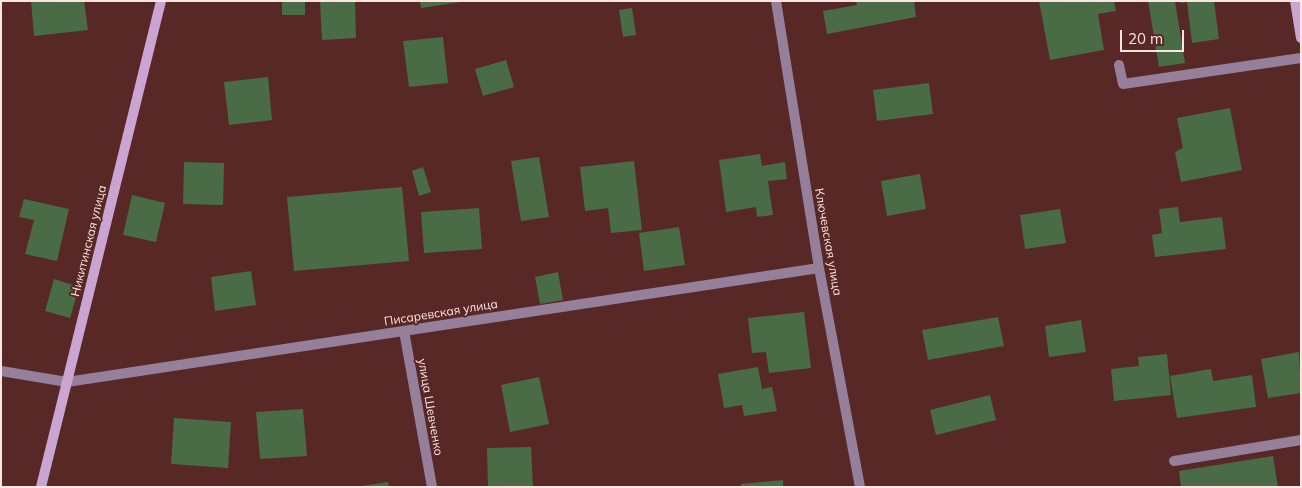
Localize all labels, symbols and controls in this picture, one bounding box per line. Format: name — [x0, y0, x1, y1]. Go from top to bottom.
scale bar — [1122, 20, 1186, 52]
text: 20 m — [1128, 29, 1163, 48]
street label: Никитинская улица — [68, 184, 110, 298]
street label: Ключевская улица — [811, 187, 845, 297]
street label: Писаревская улица — [383, 297, 499, 329]
street label: улица Шевченко — [414, 357, 446, 457]

